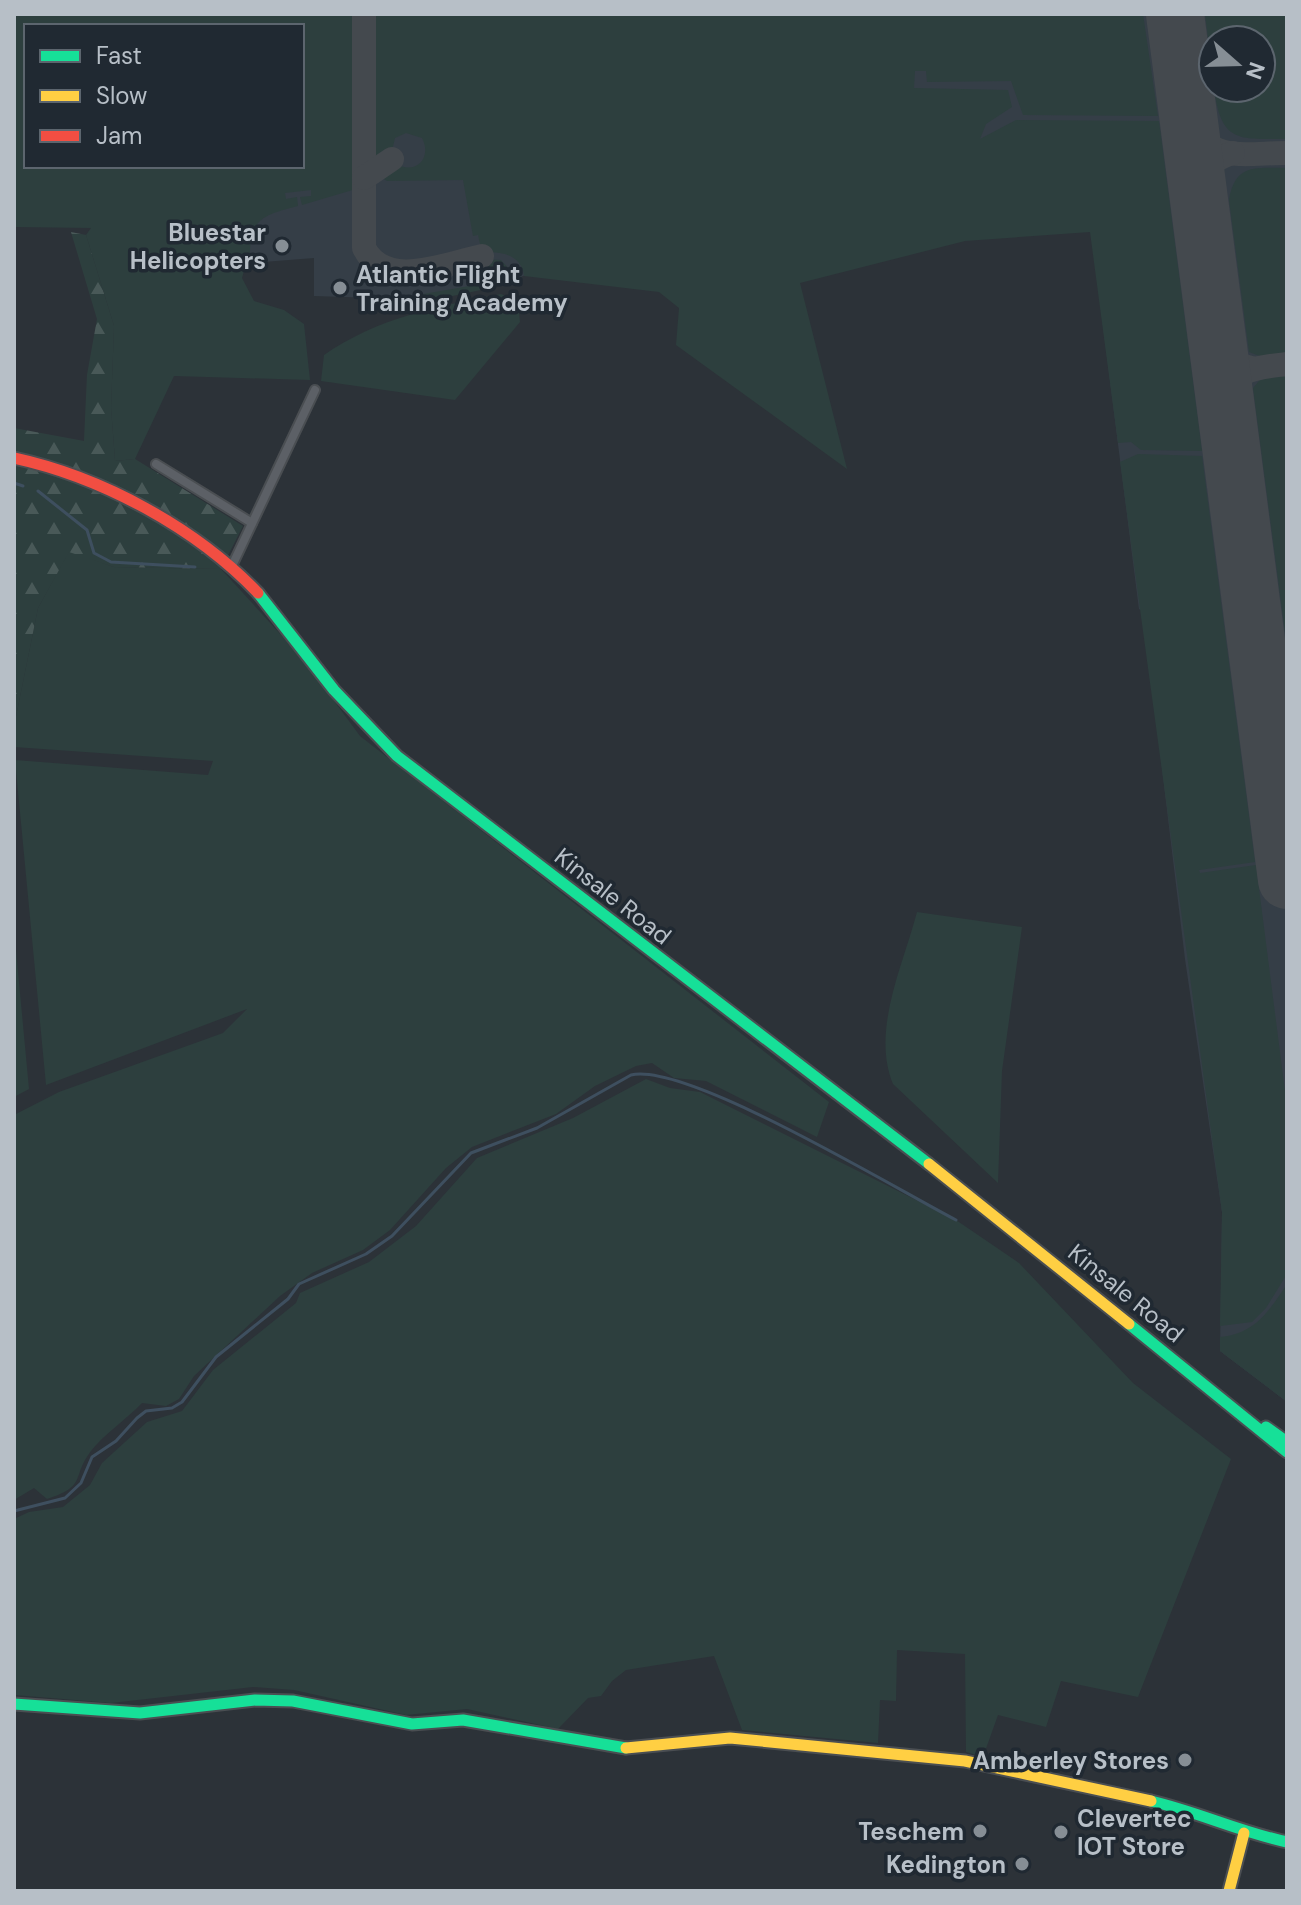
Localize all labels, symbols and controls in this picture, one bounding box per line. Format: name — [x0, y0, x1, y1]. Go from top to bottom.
legend — [24, 24, 304, 168]
north arrow — [1197, 24, 1277, 104]
text: Fast — [96, 40, 142, 71]
text: N — [1239, 58, 1272, 83]
text: Slow — [96, 80, 147, 111]
text: Jam — [96, 120, 142, 151]
place label: Bluestar Helicopters — [130, 217, 266, 276]
marker: Bluestar Helicopters — [273, 237, 291, 255]
place label: Atlantic Flight Training Academy — [356, 259, 568, 318]
marker: Atlantic Flight Training Academy — [331, 279, 349, 297]
street label: Kinsale Road — [548, 841, 678, 951]
street label: Kinsale Road — [1062, 1237, 1190, 1349]
place label: Amberley Stores — [973, 1745, 1169, 1776]
marker: Amberley Stores — [1176, 1751, 1194, 1769]
place label: Clevertec IOT Store — [1077, 1803, 1191, 1862]
place label: Teschem — [858, 1816, 964, 1847]
marker: Teschem — [971, 1822, 989, 1840]
marker: Clevertec IOT Store — [1052, 1823, 1070, 1841]
place label: Kedington — [886, 1849, 1006, 1880]
marker: Kedington — [1013, 1855, 1031, 1873]

